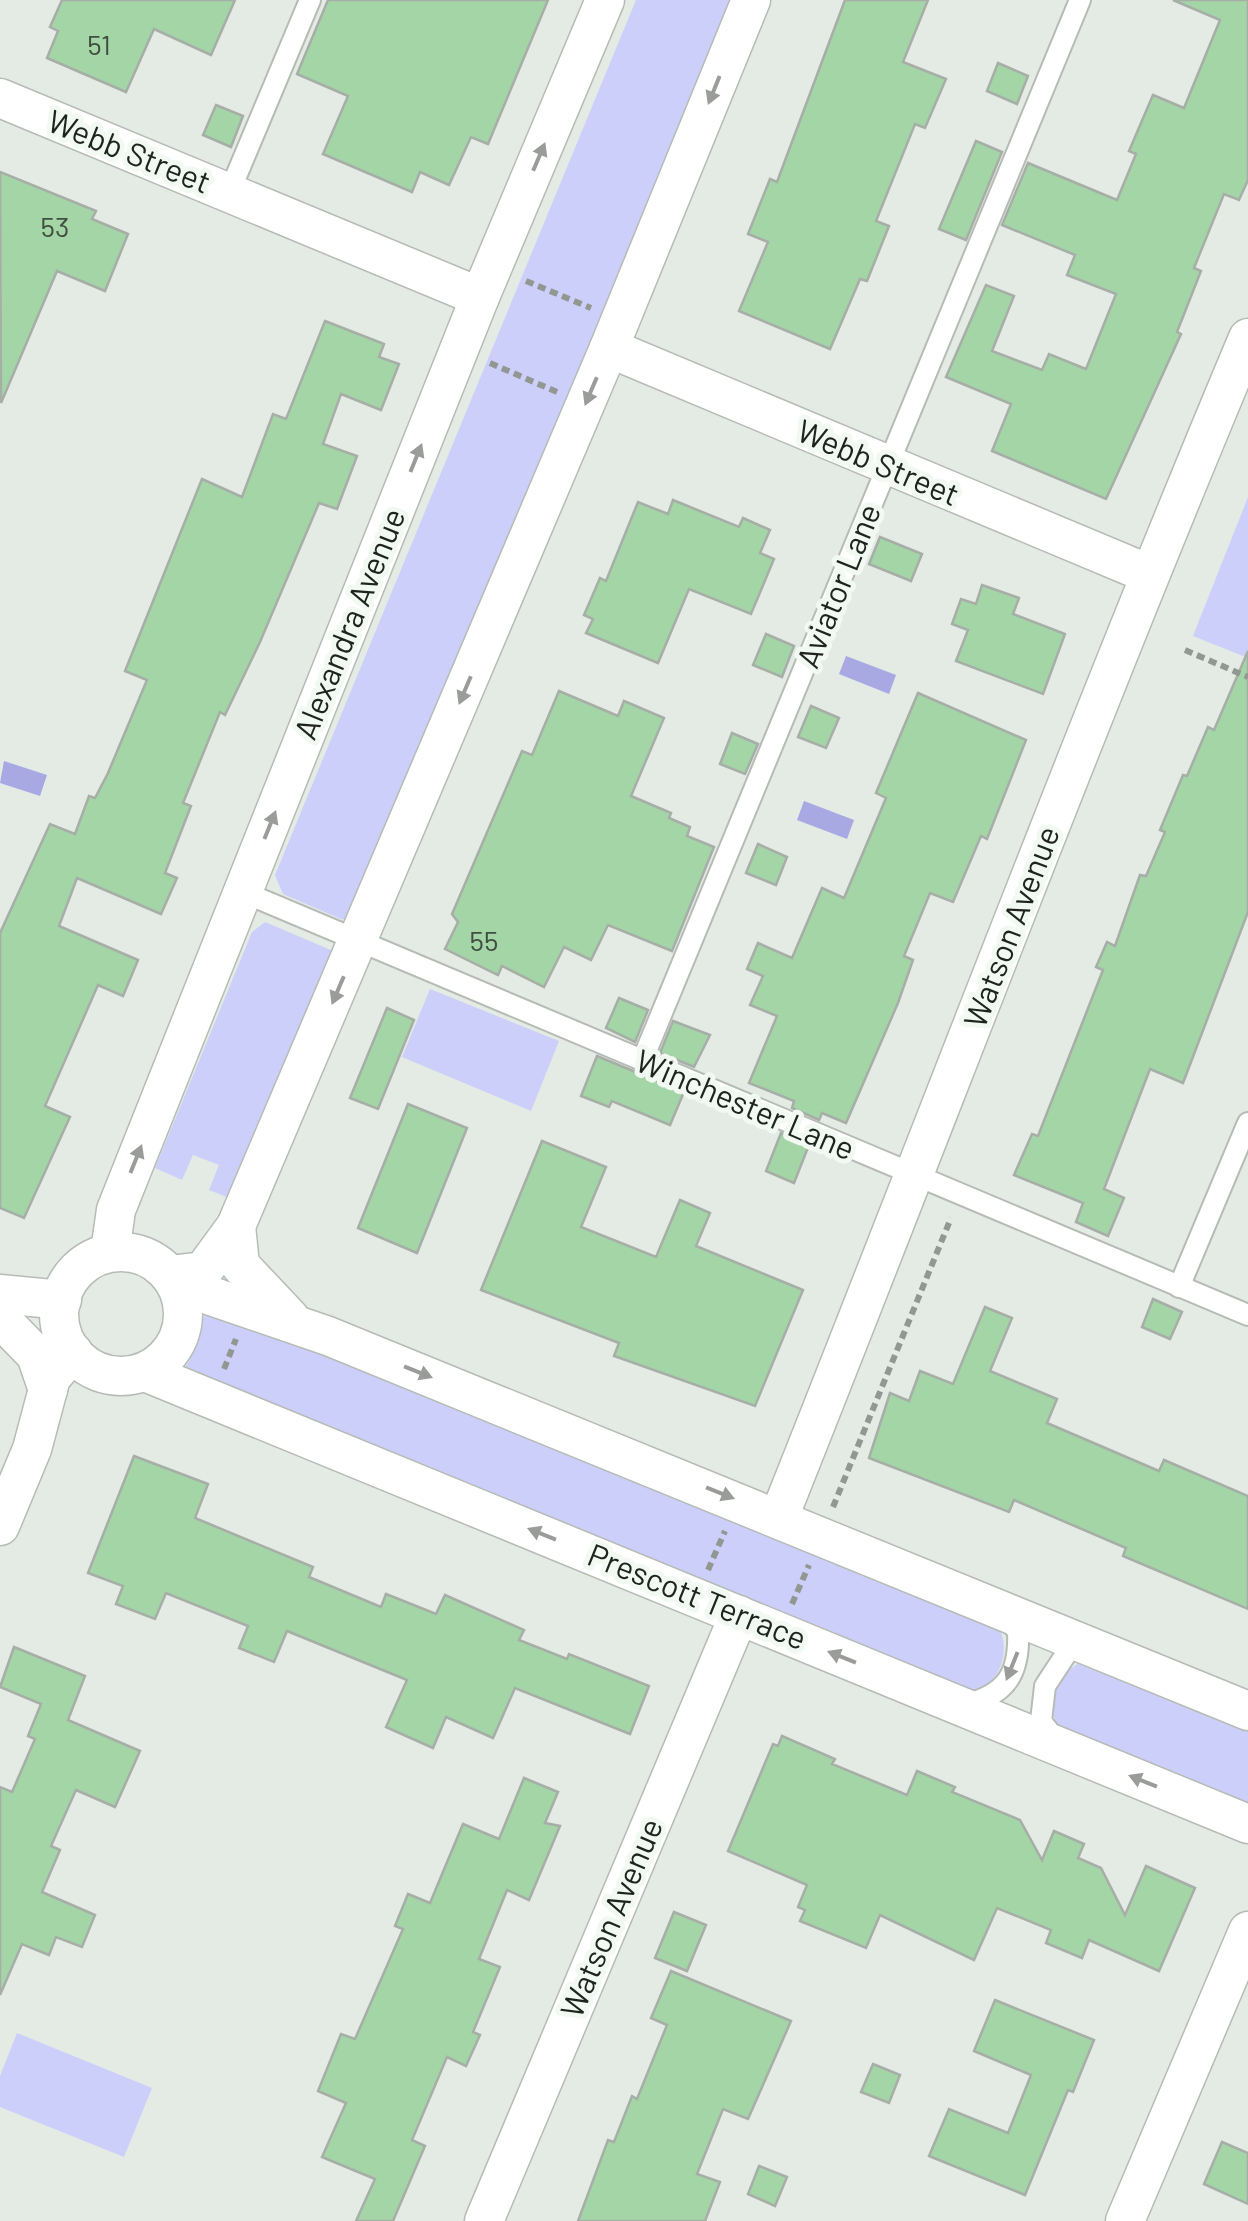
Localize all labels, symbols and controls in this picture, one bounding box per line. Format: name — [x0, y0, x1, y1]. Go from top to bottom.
house number: 51 — [87, 27, 111, 61]
one-way arrow — [706, 75, 722, 105]
street label: Webb Street — [43, 100, 217, 200]
one-way arrow — [531, 142, 547, 172]
house number: 53 — [41, 209, 69, 243]
one-way arrow — [583, 376, 599, 406]
street label: Webb Street — [792, 410, 965, 512]
one-way arrow — [409, 443, 425, 473]
street label: Aviator Lane — [787, 498, 887, 673]
street label: Alexandra Avenue — [285, 502, 412, 744]
one-way arrow — [456, 676, 472, 706]
one-way arrow — [262, 809, 278, 839]
street label: Watson Avenue — [954, 820, 1066, 1032]
house number: 55 — [470, 923, 498, 957]
one-way arrow — [330, 975, 346, 1005]
street label: Winchester Lane — [631, 1040, 861, 1166]
one-way arrow — [129, 1144, 145, 1174]
one-way arrow — [404, 1365, 434, 1381]
one-way arrow — [705, 1486, 735, 1502]
one-way arrow — [526, 1525, 556, 1541]
street label: Prescott Terrace — [583, 1534, 813, 1656]
one-way arrow — [827, 1649, 857, 1665]
one-way arrow — [1004, 1651, 1020, 1681]
one-way arrow — [1127, 1773, 1157, 1789]
street label: Watson Avenue — [551, 1812, 669, 2022]

